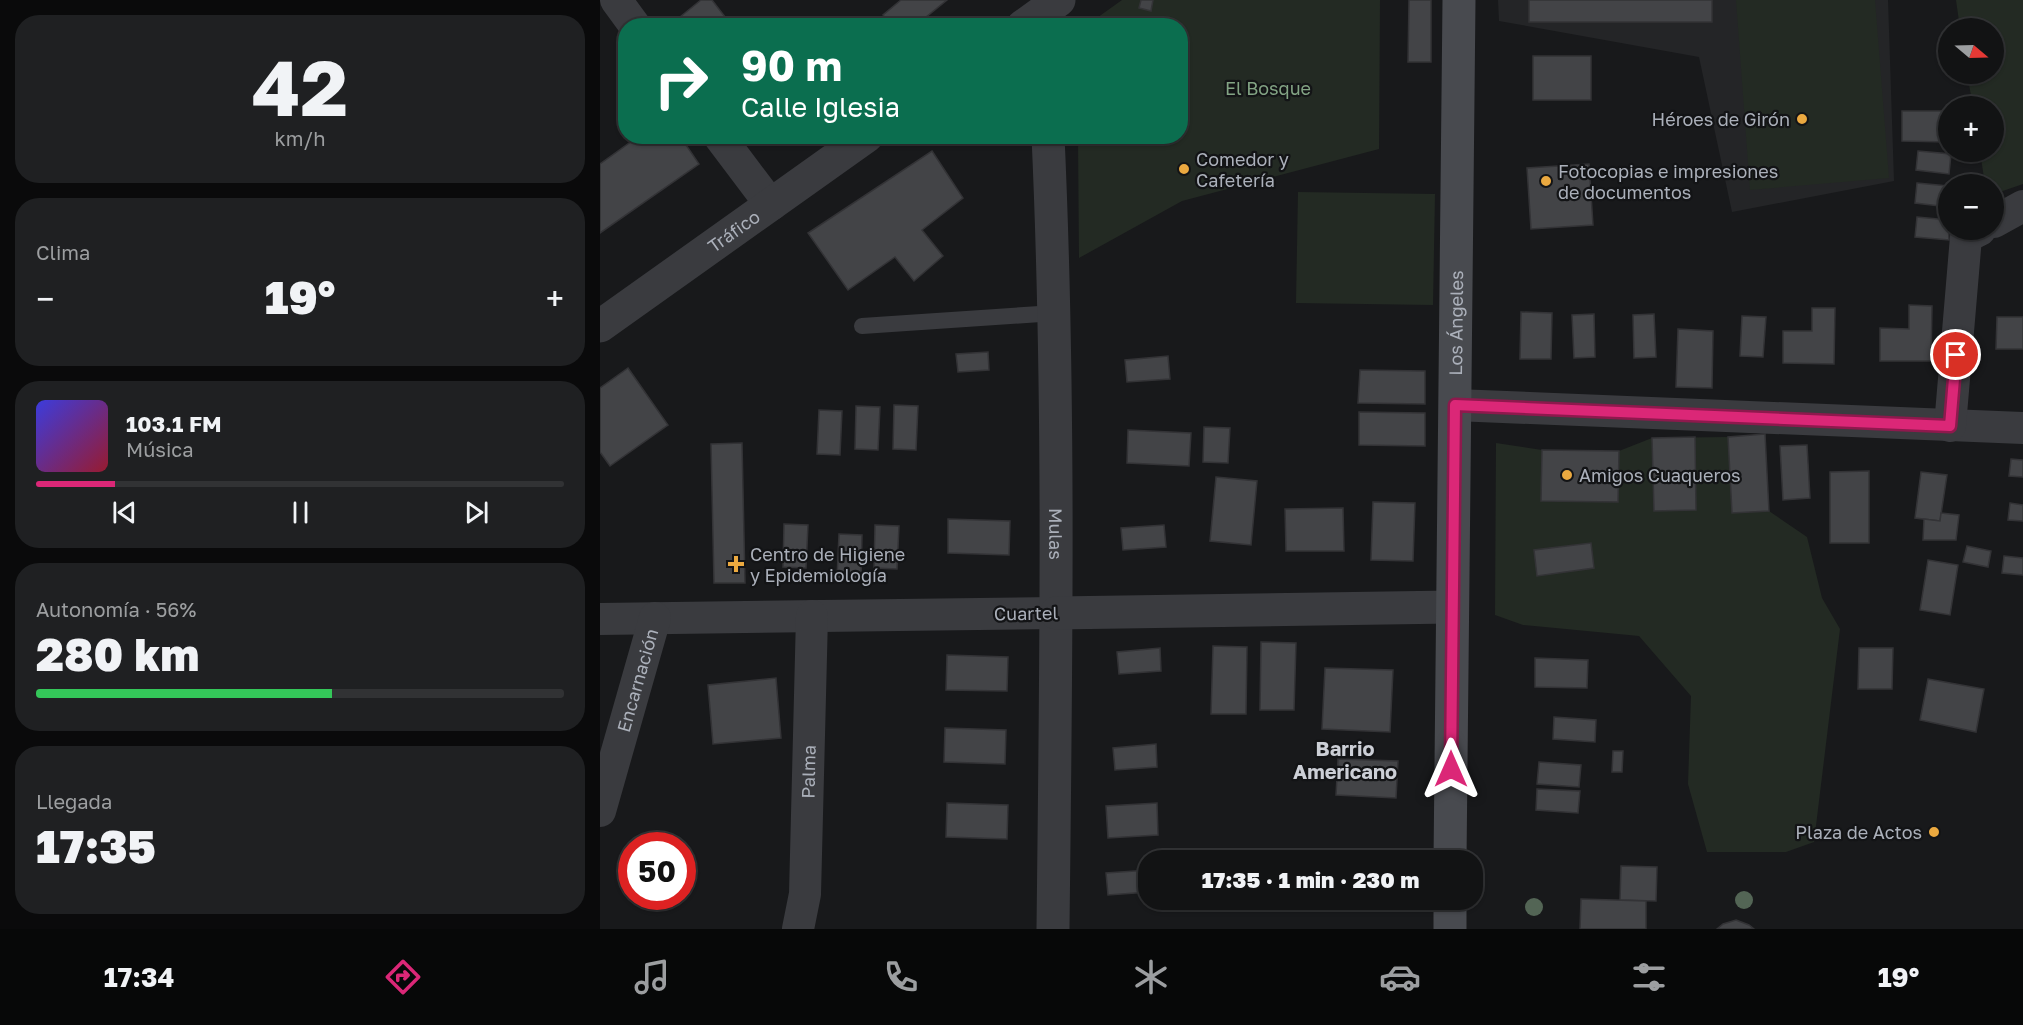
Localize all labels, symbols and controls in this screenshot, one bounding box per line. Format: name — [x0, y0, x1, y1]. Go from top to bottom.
north arrow — [1938, 18, 2004, 84]
map controls — [1938, 18, 2004, 240]
text: 42 — [252, 40, 348, 133]
text: 90 m — [741, 40, 842, 90]
icon: right — [642, 42, 720, 120]
park label: El Bosque — [1225, 77, 1311, 99]
text: Calle Iglesia — [741, 91, 900, 123]
button: + — [1938, 96, 2004, 162]
place label: Héroes de Girón — [1652, 108, 1790, 130]
marker: Héroes de Girón — [1795, 112, 1809, 126]
text: km/h — [275, 126, 325, 150]
place label: Comedor y Cafetería — [1196, 148, 1289, 191]
place label: Fotocopias e impresiones de documentos — [1558, 160, 1778, 203]
marker: Comedor y Cafetería — [1177, 162, 1191, 176]
marker: Fotocopias e impresiones de documentos — [1539, 174, 1553, 188]
button: − — [1938, 174, 2004, 240]
street label: Tráfico — [703, 205, 764, 257]
text: Clima — [36, 240, 90, 264]
text: 19° — [265, 270, 335, 324]
street label: Los Ángeles — [1444, 270, 1467, 376]
text: − — [36, 279, 54, 318]
text: + — [546, 279, 564, 318]
pin — [1930, 329, 1981, 380]
icon: arrive — [1939, 338, 1972, 371]
text: 103.1 FM — [126, 410, 222, 437]
text: Música — [126, 437, 193, 461]
place label: Amigos Cuaqueros — [1579, 464, 1741, 486]
marker: Amigos Cuaqueros — [1560, 468, 1574, 482]
icon: previous — [108, 496, 141, 529]
icon: pause — [284, 496, 317, 529]
icon: next — [460, 496, 493, 529]
street label: Mulas — [1045, 508, 1067, 560]
place label: Centro de Higiene y Epidemiología — [750, 543, 905, 586]
marker: Centro de Higiene y Epidemiología — [727, 555, 745, 573]
text: Autonomía · 56% — [36, 597, 196, 621]
street label: Cuartel — [994, 601, 1058, 625]
street label: Encarnación — [612, 626, 662, 735]
text: 280 km — [36, 627, 200, 681]
district label: Barrio Americano — [1293, 736, 1397, 783]
position arrow — [1419, 737, 1483, 801]
street label: Palma — [796, 745, 820, 799]
text: Llegada — [36, 789, 112, 813]
text: 17:35 — [36, 819, 156, 873]
place label: Plaza de Actos — [1795, 821, 1922, 843]
marker: Plaza de Actos — [1927, 825, 1941, 839]
speed limit sign: 50 — [618, 832, 696, 910]
text: 17:35 · 1 min · 230 m — [1202, 866, 1419, 893]
icon: directions — [382, 956, 424, 998]
icon: music — [631, 956, 673, 998]
icon: phone — [880, 956, 922, 998]
icon: climate — [1130, 956, 1172, 998]
icon: car — [1379, 956, 1421, 998]
icon: filters — [1628, 956, 1670, 998]
text: 17:34 — [104, 961, 174, 993]
text: 19° — [1878, 961, 1919, 993]

